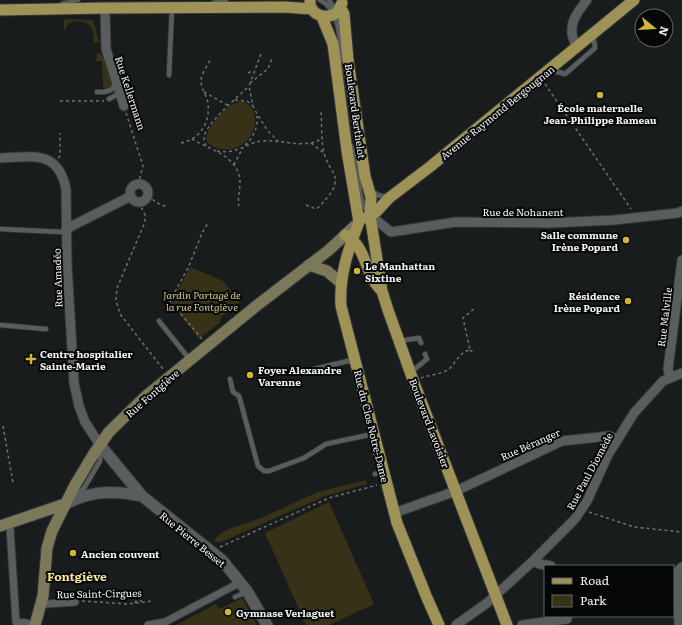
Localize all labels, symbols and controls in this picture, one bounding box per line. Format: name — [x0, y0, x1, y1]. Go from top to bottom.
north arrow — [634, 8, 674, 48]
text: N — [655, 25, 673, 38]
street label: Rue Kellermann — [112, 54, 150, 132]
street label: Avenue Raymond Bergougnan — [437, 61, 558, 163]
street label: Boulevard Berthelot — [342, 62, 370, 160]
marker: École maternelle Jean-Philippe Rameau — [595, 90, 605, 100]
place label: École maternelle Jean-Philippe Rameau — [543, 100, 657, 127]
street label: Rue de Nohanent — [482, 204, 564, 219]
place label: Salle commune Irène Popard — [541, 227, 618, 254]
marker: Salle commune Irène Popard — [621, 235, 631, 245]
street label: Rue Amadéo — [48, 248, 66, 308]
place label: Le Manhattan Sixtine — [365, 258, 435, 285]
marker: Le Manhattan Sixtine — [352, 266, 362, 276]
street label: Rue Malville — [653, 286, 675, 348]
park label: Jardin Partagé de la rue Fontgiève — [163, 287, 241, 314]
place label: Résidence Irène Popard — [554, 288, 620, 315]
marker: Résidence Irène Popard — [623, 296, 633, 306]
place label: Centre hospitalier Sainte-Marie — [40, 346, 133, 373]
marker: Centre hospitalier Sainte-Marie — [25, 353, 37, 365]
place label: Foyer Alexandre Varenne — [258, 362, 342, 389]
street label: Rue Fontgiève — [122, 365, 182, 421]
street label: Rue du Clos Notre-Dame — [351, 368, 393, 484]
marker: Foyer Alexandre Varenne — [245, 370, 255, 380]
street label: Boulevard Lavoisier — [406, 376, 454, 470]
street label: Rue Béranger — [498, 424, 562, 464]
street label: Rue Paul Diomède — [562, 430, 616, 512]
street label: Rue Pierre Besset — [157, 508, 229, 570]
place label: Ancien couvent — [81, 546, 160, 561]
marker: Ancien couvent — [68, 548, 78, 558]
legend — [544, 565, 674, 617]
district label: Fontgiève — [47, 567, 107, 585]
text: Road — [580, 571, 610, 589]
street label: Rue Saint-Cirgues — [56, 585, 142, 601]
text: Park — [580, 591, 607, 609]
place label: Gymnase Verlaguet — [236, 605, 335, 620]
marker: Gymnase Verlaguet — [223, 607, 233, 617]

